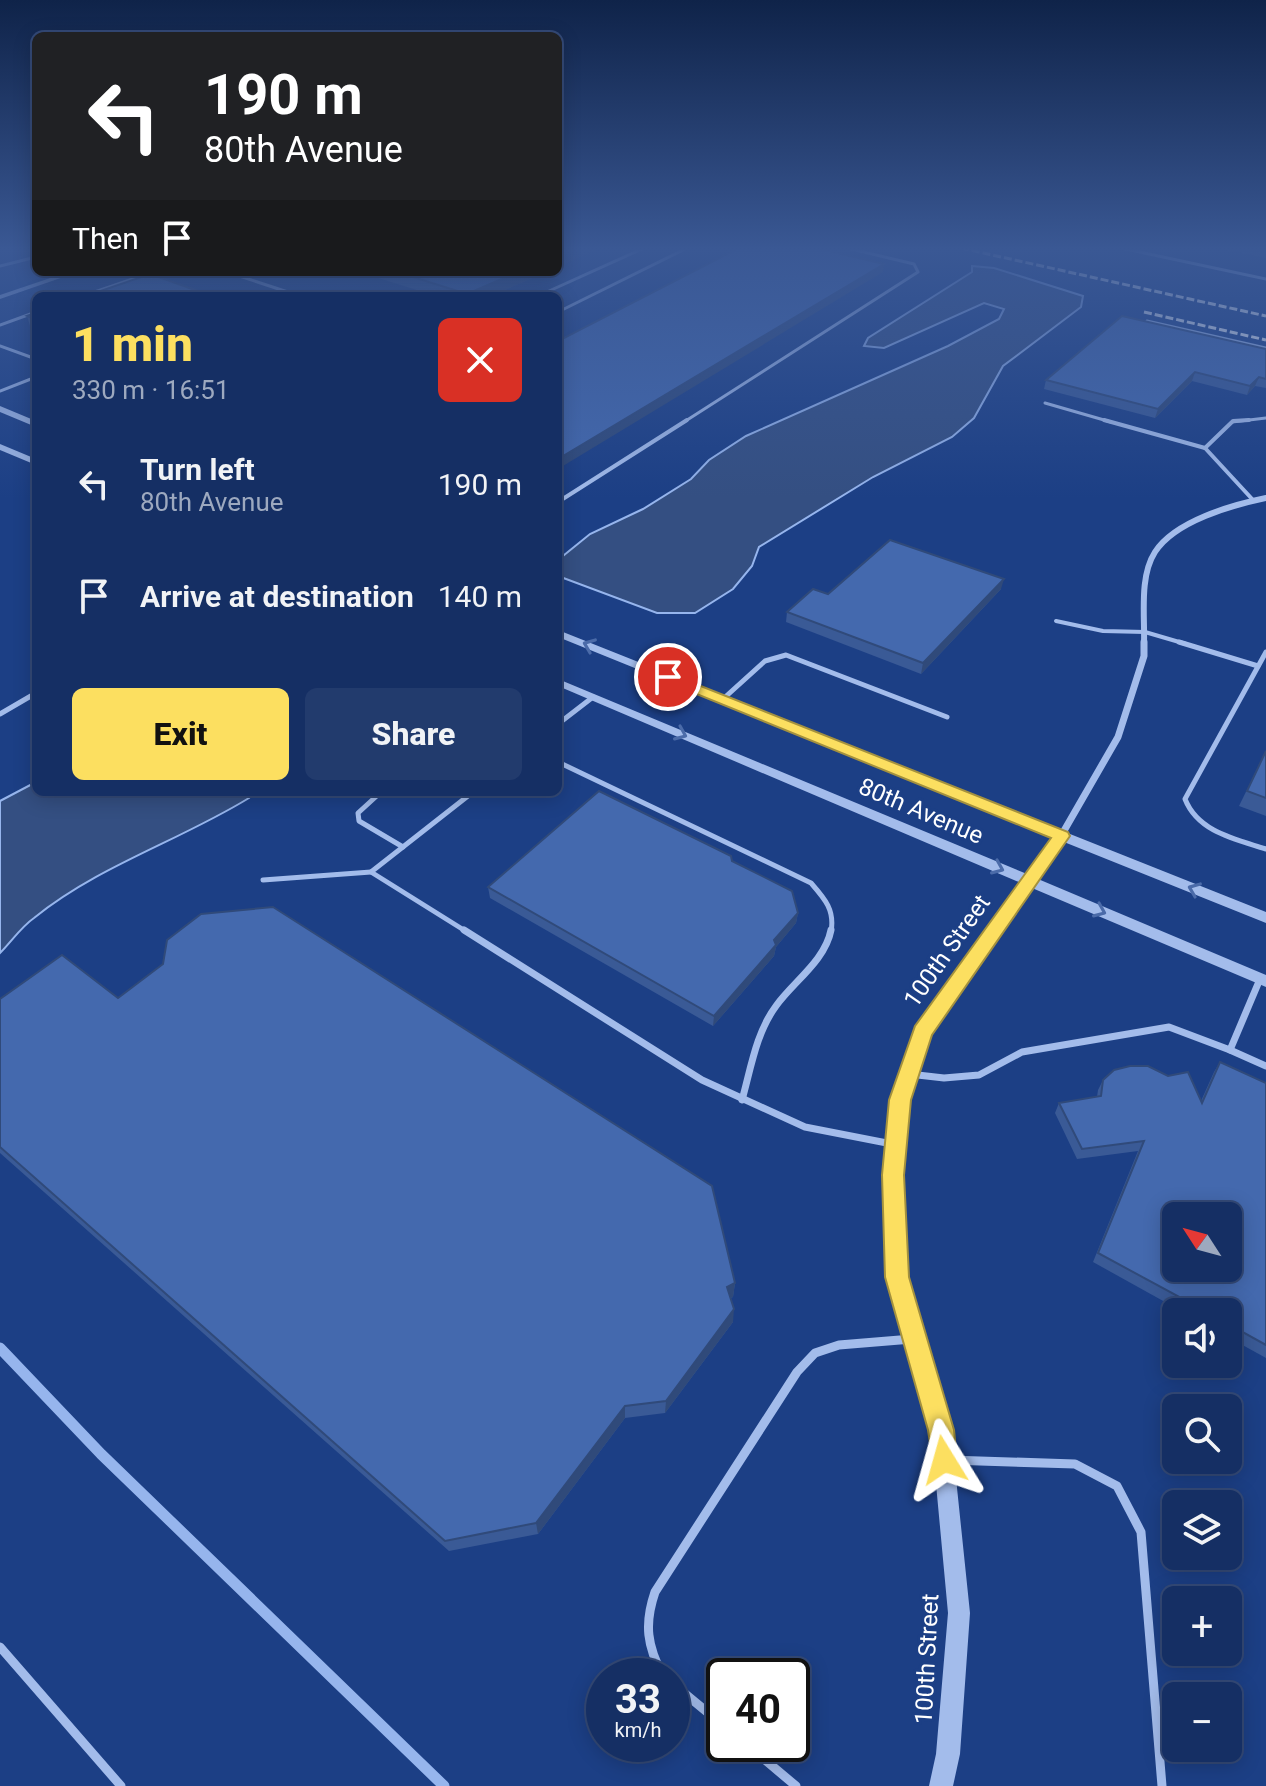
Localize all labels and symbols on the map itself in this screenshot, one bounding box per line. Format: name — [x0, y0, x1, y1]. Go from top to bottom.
one-way arrow — [583, 639, 597, 655]
pin — [634, 643, 702, 711]
one-way arrow — [674, 724, 688, 741]
street label: 80th Avenue — [855, 772, 987, 850]
one-way arrow — [990, 858, 1004, 875]
one-way arrow — [1188, 882, 1202, 899]
street label: 100th Street — [898, 889, 996, 1013]
one-way arrow — [1092, 901, 1106, 918]
north arrow — [1162, 1202, 1242, 1282]
position arrow — [902, 1418, 986, 1502]
street label: 100th Street — [910, 1593, 944, 1725]
speed limit sign: 40 — [706, 1658, 810, 1762]

